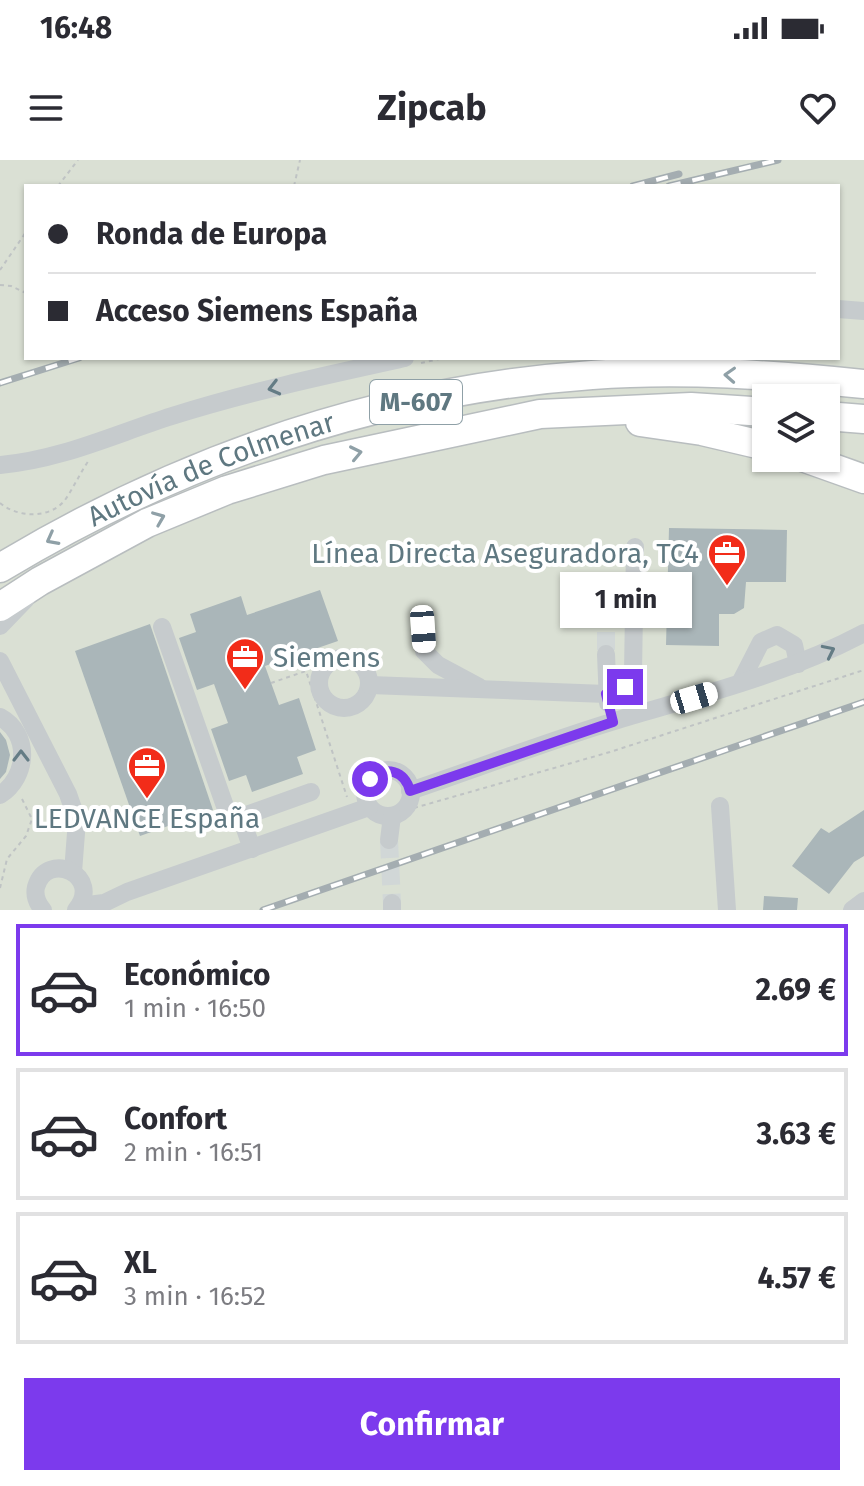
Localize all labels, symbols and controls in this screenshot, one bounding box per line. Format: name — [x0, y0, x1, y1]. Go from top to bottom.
text: 16:48 — [40, 10, 112, 46]
icon: menu — [24, 86, 68, 130]
text: Zipcab — [377, 86, 487, 130]
icon: heart — [796, 86, 840, 130]
text: Ronda de Europa — [96, 216, 327, 252]
text: Acceso Siemens España — [96, 293, 418, 329]
one-way arrow — [723, 366, 736, 383]
one-way arrow — [268, 378, 282, 395]
road number: M-607 — [370, 380, 462, 424]
map controls — [752, 384, 840, 472]
button: layers — [752, 384, 840, 472]
street label: Autovía de Colmenar — [82, 405, 339, 533]
one-way arrow — [349, 445, 362, 462]
one-way arrow — [151, 511, 165, 528]
one-way arrow — [45, 529, 60, 544]
office icon: Línea Directa Aseguradora, TC4 — [706, 532, 748, 587]
place label: Línea Directa Aseguradora, TC4 — [311, 537, 699, 570]
callout: 1 min — [559, 571, 691, 627]
text: 1 min — [595, 584, 657, 615]
car — [409, 604, 437, 654]
office icon: Siemens — [224, 636, 266, 691]
place label: Siemens — [273, 641, 380, 674]
one-way arrow — [821, 645, 836, 661]
route end — [607, 669, 643, 705]
car — [668, 680, 720, 716]
office icon: LEDVANCE España — [126, 745, 168, 800]
one-way arrow — [12, 749, 30, 762]
route start — [352, 761, 388, 797]
place label: LEDVANCE España — [34, 802, 260, 835]
icon: car — [28, 954, 100, 1026]
text: Económico — [124, 957, 270, 993]
text: 2.69 € — [755, 972, 836, 1008]
text: 1 min · 16:50 — [124, 993, 266, 1024]
icon: car — [28, 1098, 100, 1170]
text: Confort — [124, 1101, 227, 1137]
text: 3.63 € — [756, 1116, 836, 1152]
text: 2 min · 16:51 — [124, 1137, 263, 1168]
icon: car — [28, 1242, 100, 1314]
text: XL — [124, 1245, 157, 1281]
text: 4.57 € — [757, 1260, 836, 1296]
text: 3 min · 16:52 — [124, 1281, 266, 1312]
button: Confirmar — [24, 1378, 840, 1470]

